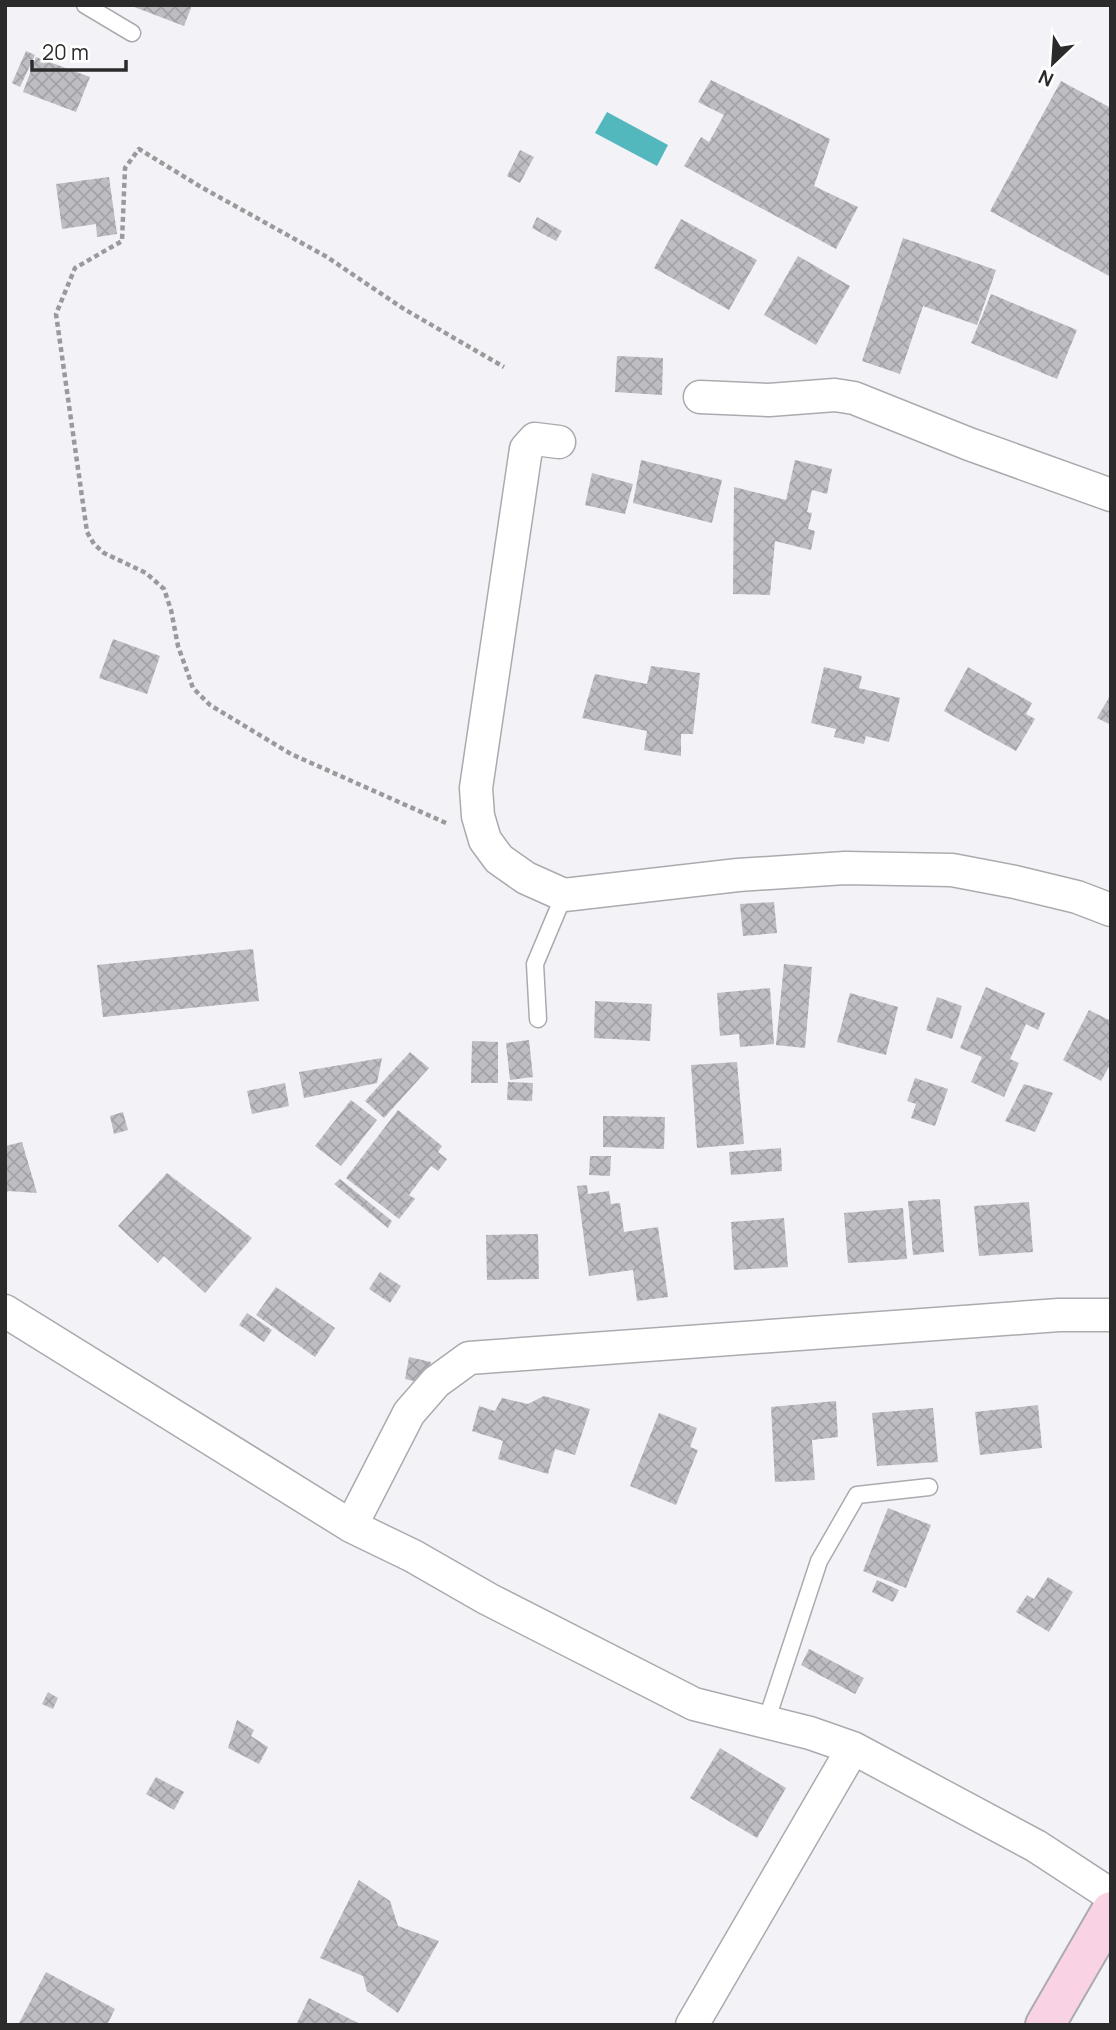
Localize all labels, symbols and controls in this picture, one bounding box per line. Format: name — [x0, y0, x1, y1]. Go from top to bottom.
scale bar — [32, 28, 126, 72]
north arrow — [1018, 28, 1088, 98]
text: 20 m — [42, 38, 89, 66]
text: N — [1034, 64, 1057, 93]

